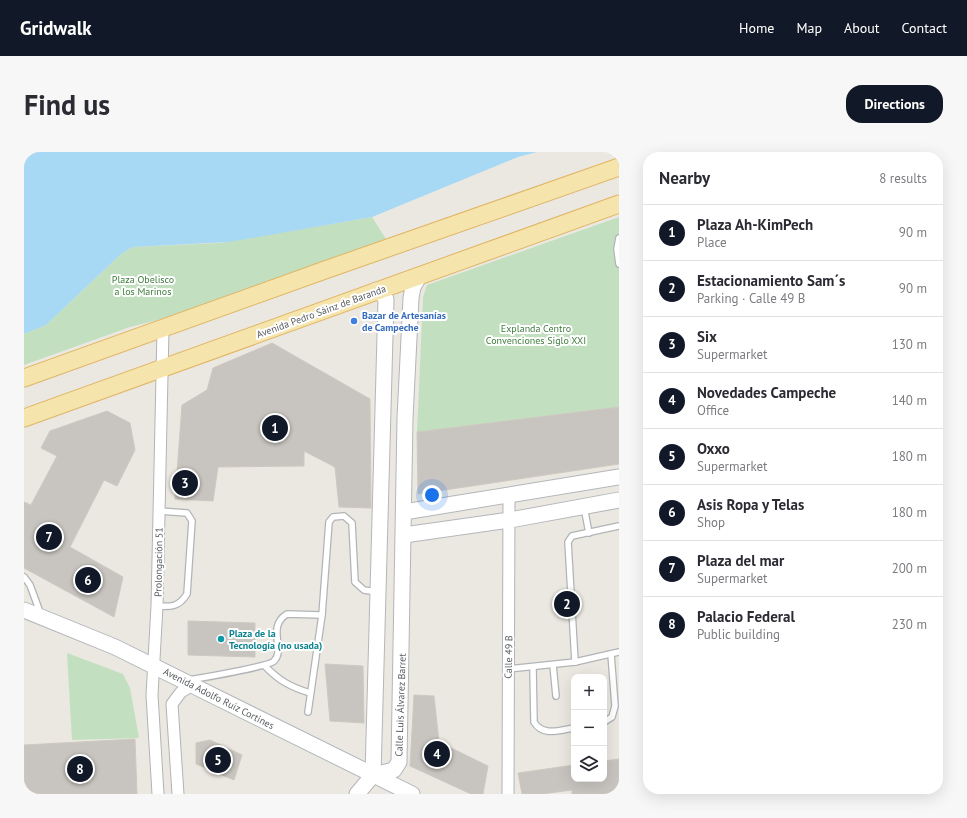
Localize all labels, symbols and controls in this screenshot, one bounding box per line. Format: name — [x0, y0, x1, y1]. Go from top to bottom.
text: Gridwalk — [20, 16, 92, 40]
text: Home — [739, 19, 774, 37]
text: Map — [796, 19, 822, 37]
text: About — [844, 19, 880, 37]
text: Contact — [902, 19, 947, 37]
button: Directions — [846, 85, 943, 123]
text: Find us — [24, 86, 110, 123]
text: Nearby — [659, 167, 710, 189]
text: 8 results — [879, 170, 927, 187]
text: Plaza Ah-KimPech — [697, 215, 813, 234]
text: 1 — [668, 224, 676, 241]
text: 90 m — [899, 224, 927, 241]
text: Place — [697, 234, 727, 251]
text: Estacionamiento Sam´s — [697, 271, 845, 290]
park label: Plaza Obelisco a los Marinos — [112, 273, 174, 298]
text: 2 — [668, 280, 676, 297]
text: 90 m — [899, 280, 927, 297]
street label: Avenida Pedro Sáinz de Baranda — [255, 282, 388, 341]
text: Parking · Calle 49 B — [697, 290, 805, 307]
place label: Bazar de Artesanías de Campeche — [362, 309, 446, 334]
marker: Bazar de Artesanías de Campeche — [349, 316, 359, 326]
park label: Explanda Centro Convenciones Siglo XXI — [486, 322, 586, 347]
text: Six — [697, 327, 717, 346]
text: 3 — [668, 336, 676, 353]
text: 130 m — [892, 336, 927, 353]
text: Supermarket — [697, 346, 767, 363]
text: Novedades Campeche — [697, 383, 836, 402]
text: 4 — [668, 392, 676, 409]
text: 140 m — [892, 392, 927, 409]
text: Office — [697, 402, 729, 419]
pin: 1 — [262, 413, 288, 443]
text: Oxxo — [697, 439, 730, 458]
text: 5 — [668, 448, 676, 465]
text: 180 m — [892, 448, 927, 465]
text: Supermarket — [697, 458, 767, 475]
pin: 3 — [172, 468, 198, 498]
your location — [422, 485, 442, 505]
text: Asis Ropa y Telas — [697, 495, 804, 514]
text: 6 — [668, 504, 676, 521]
text: 180 m — [892, 504, 927, 521]
text: Shop — [697, 514, 725, 531]
pin: 7 — [36, 522, 62, 552]
street label: Prolongación 51 — [151, 527, 166, 597]
text: Plaza del mar — [697, 551, 784, 570]
text: 7 — [668, 560, 676, 577]
text: 200 m — [892, 560, 927, 577]
pin: 6 — [75, 565, 101, 595]
text: Supermarket — [697, 570, 767, 587]
pin: 2 — [554, 589, 580, 619]
text: Palacio Federal — [697, 607, 795, 626]
text: 8 — [668, 616, 676, 633]
text: 230 m — [892, 616, 927, 633]
text: Public building — [697, 626, 780, 643]
place label: Plaza de la Tecnología (no usada) — [229, 627, 322, 652]
marker: Plaza de la Tecnología (no usada) — [216, 634, 226, 644]
street label: Calle 49 B — [502, 635, 515, 679]
street label: Calle Luis Álvarez Barret — [392, 652, 409, 757]
street label: Avenida Adolfo Ruiz Cortines — [161, 665, 276, 732]
map controls — [571, 674, 607, 782]
button: + — [571, 674, 607, 710]
button: − — [571, 710, 607, 746]
pin: 4 — [424, 739, 450, 769]
pin: 5 — [205, 745, 231, 775]
button: layers — [571, 746, 607, 782]
pin: 8 — [67, 754, 93, 784]

